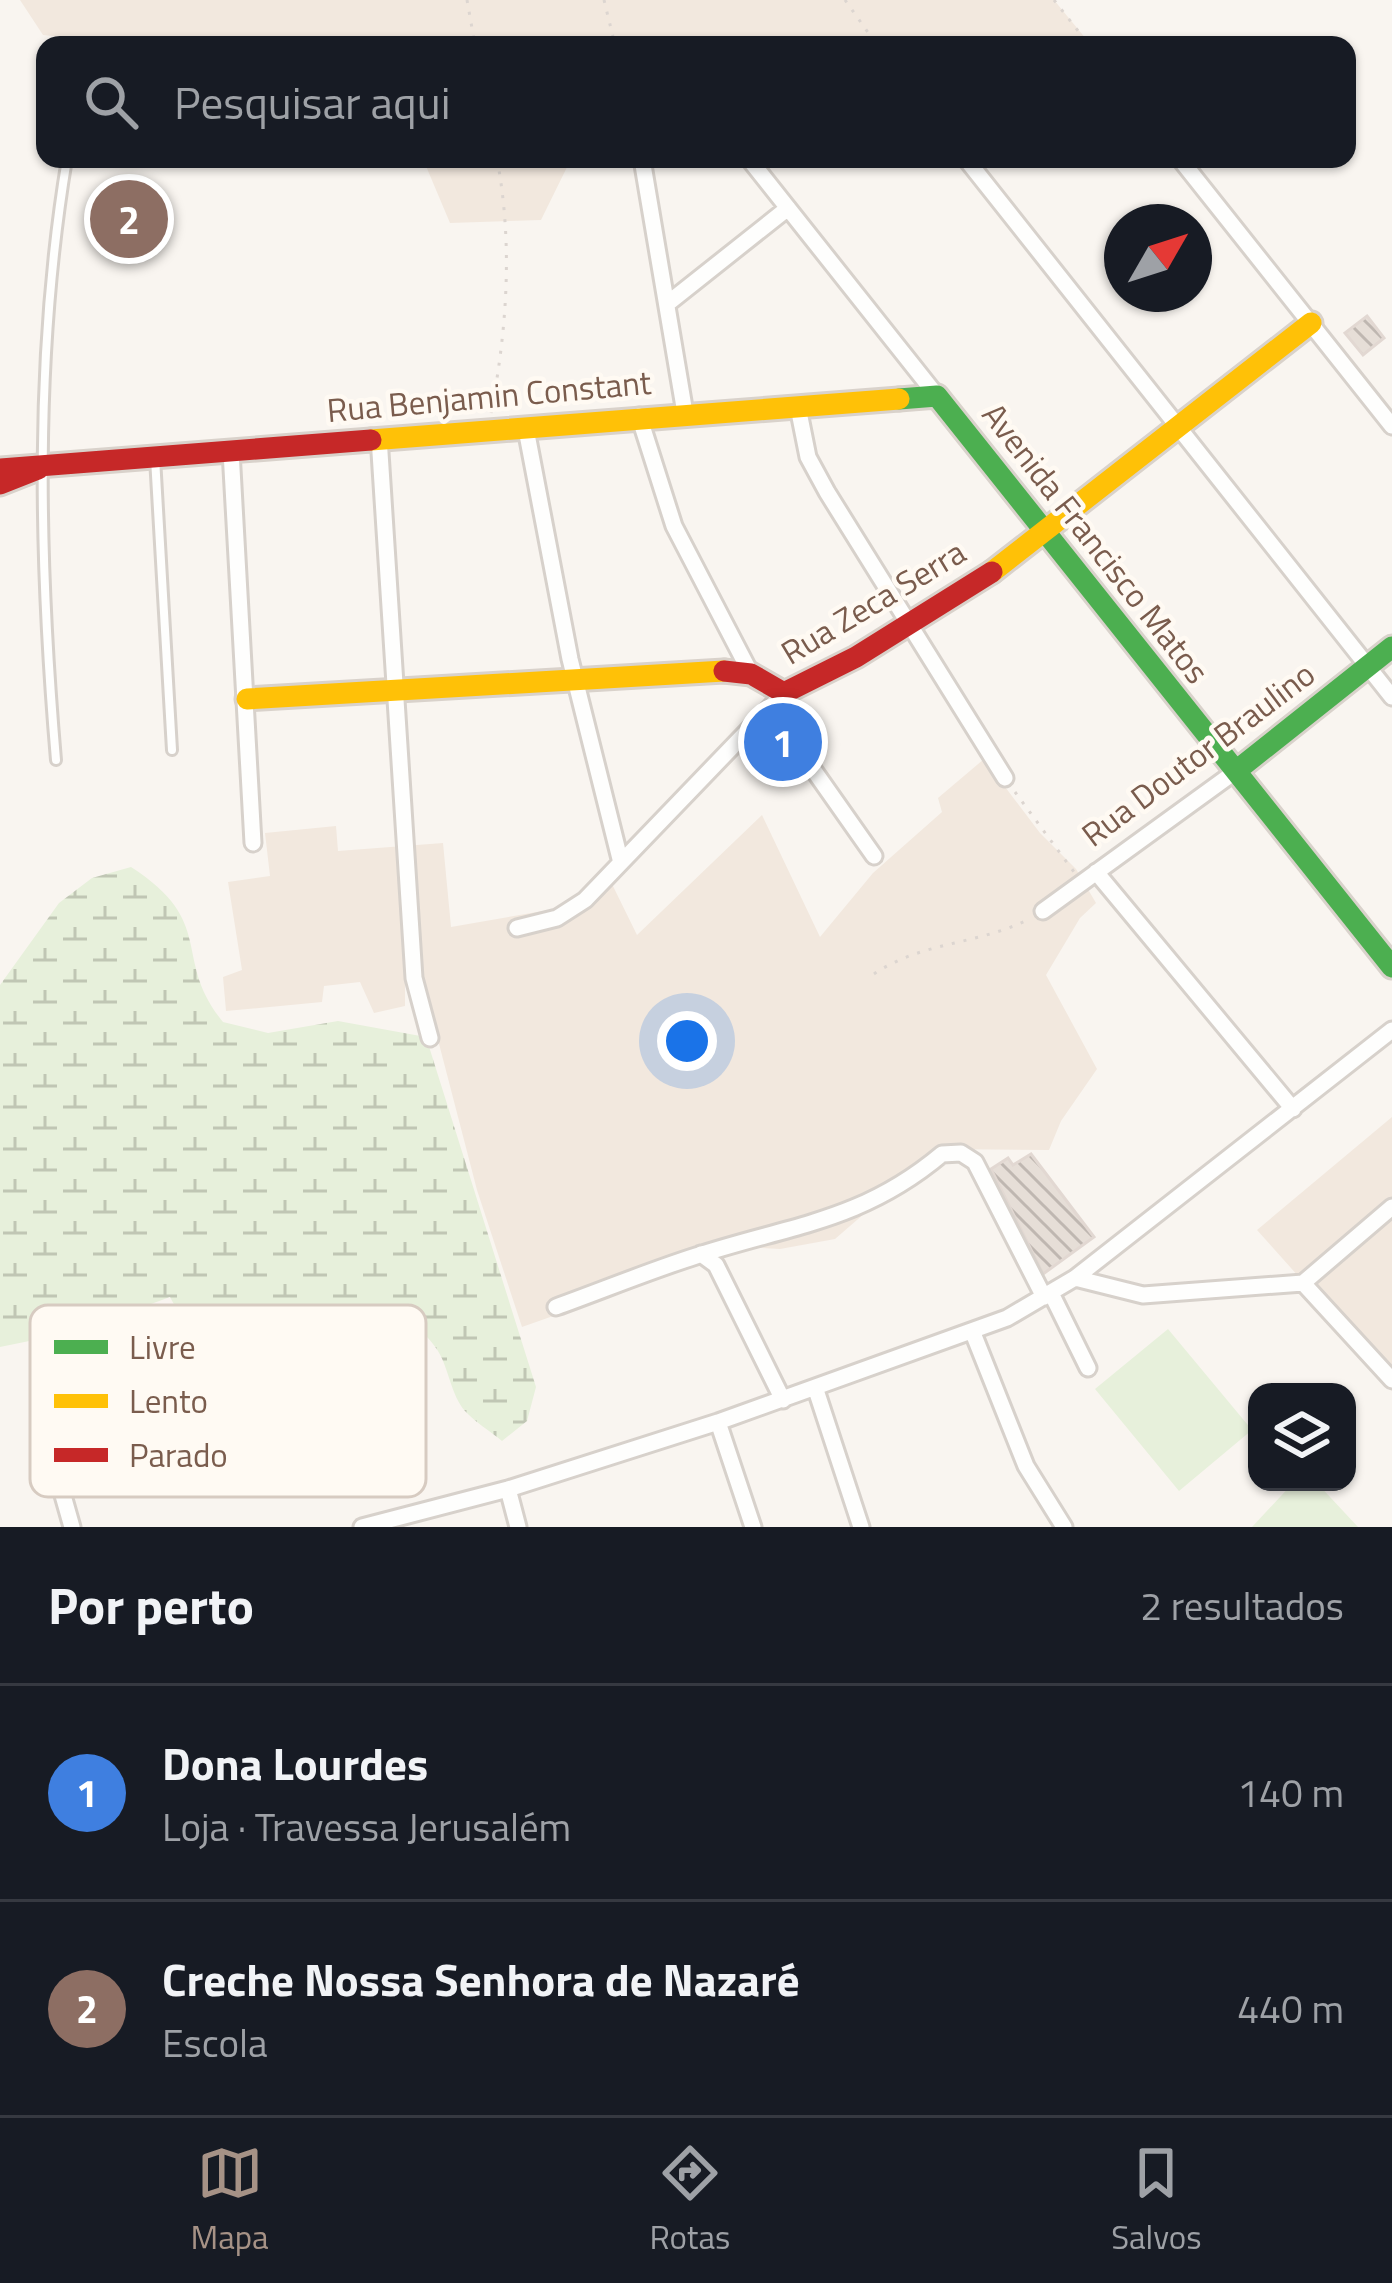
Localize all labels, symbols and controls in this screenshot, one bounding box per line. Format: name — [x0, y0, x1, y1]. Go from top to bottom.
search box — [36, 36, 1356, 168]
text: Pesquisar aqui — [174, 68, 450, 136]
icon: search — [78, 69, 144, 135]
pin: 2 — [90, 174, 168, 264]
north arrow — [1104, 204, 1212, 312]
street label: Rua Benjamin Constant — [325, 357, 654, 435]
street label: Avenida Francisco Matos — [970, 392, 1222, 694]
street label: Rua Zeca Serra — [771, 527, 975, 677]
street label: Rua Doutor Braulino — [1071, 649, 1325, 859]
pin: 1 — [744, 697, 822, 787]
your location — [657, 1011, 717, 1071]
legend — [30, 1305, 426, 1497]
text: Livre — [129, 1322, 196, 1372]
text: Lento — [129, 1376, 208, 1426]
map controls — [1248, 1383, 1356, 1491]
button: layers — [1248, 1383, 1356, 1491]
text: Parado — [129, 1430, 228, 1480]
text: Por perto — [48, 1566, 254, 1644]
text: 2 resultados — [1140, 1576, 1344, 1635]
text: Dona Lourdes — [162, 1729, 428, 1797]
text: 1 — [76, 1763, 98, 1822]
text: 140 m — [1237, 1763, 1344, 1822]
text: Loja · Travessa Jerusalém — [162, 1797, 571, 1856]
text: Creche Nossa Senhora de Nazaré — [162, 1945, 800, 2013]
text: 2 — [76, 1979, 98, 2038]
text: 440 m — [1237, 1979, 1344, 2038]
text: Escola — [162, 2013, 268, 2072]
tab: Mapa — [190, 2140, 269, 2262]
tab: Rotas — [650, 2140, 730, 2262]
tab: Salvos — [1111, 2140, 1202, 2262]

